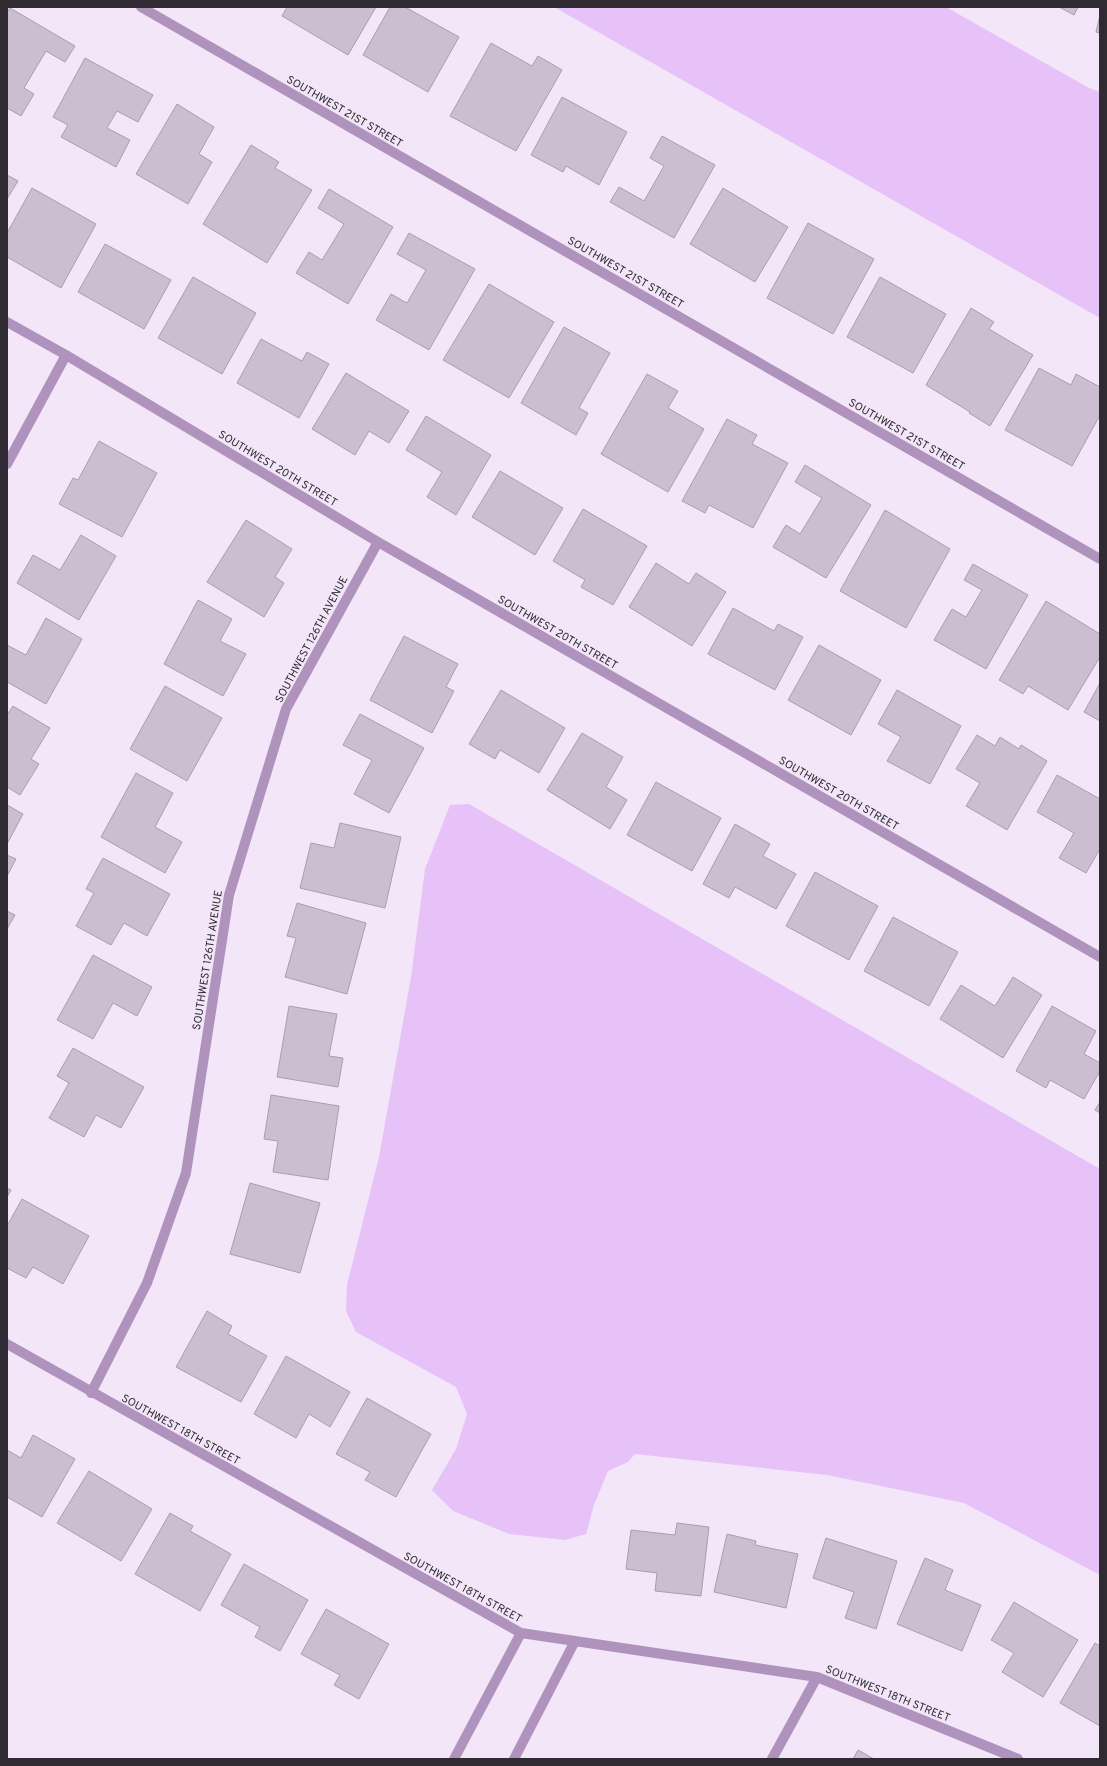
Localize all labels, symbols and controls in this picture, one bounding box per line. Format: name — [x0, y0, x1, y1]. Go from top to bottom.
street label: SOUTHWEST 21ST STREET — [284, 73, 405, 151]
street label: SOUTHWEST 21ST STREET — [565, 234, 686, 312]
street label: SOUTHWEST 21ST STREET — [846, 396, 967, 474]
street label: SOUTHWEST 20TH STREET — [215, 428, 340, 510]
street label: SOUTHWEST 126TH AVENUE — [272, 574, 351, 705]
street label: SOUTHWEST 20TH STREET — [495, 593, 620, 673]
street label: SOUTHWEST 20TH STREET — [776, 754, 901, 834]
street label: SOUTHWEST 126TH AVENUE — [190, 889, 226, 1031]
street label: SOUTHWEST 18TH STREET — [119, 1391, 242, 1468]
street label: SOUTHWEST 18TH STREET — [401, 1549, 524, 1626]
street label: SOUTHWEST 18TH STREET — [823, 1662, 952, 1725]

